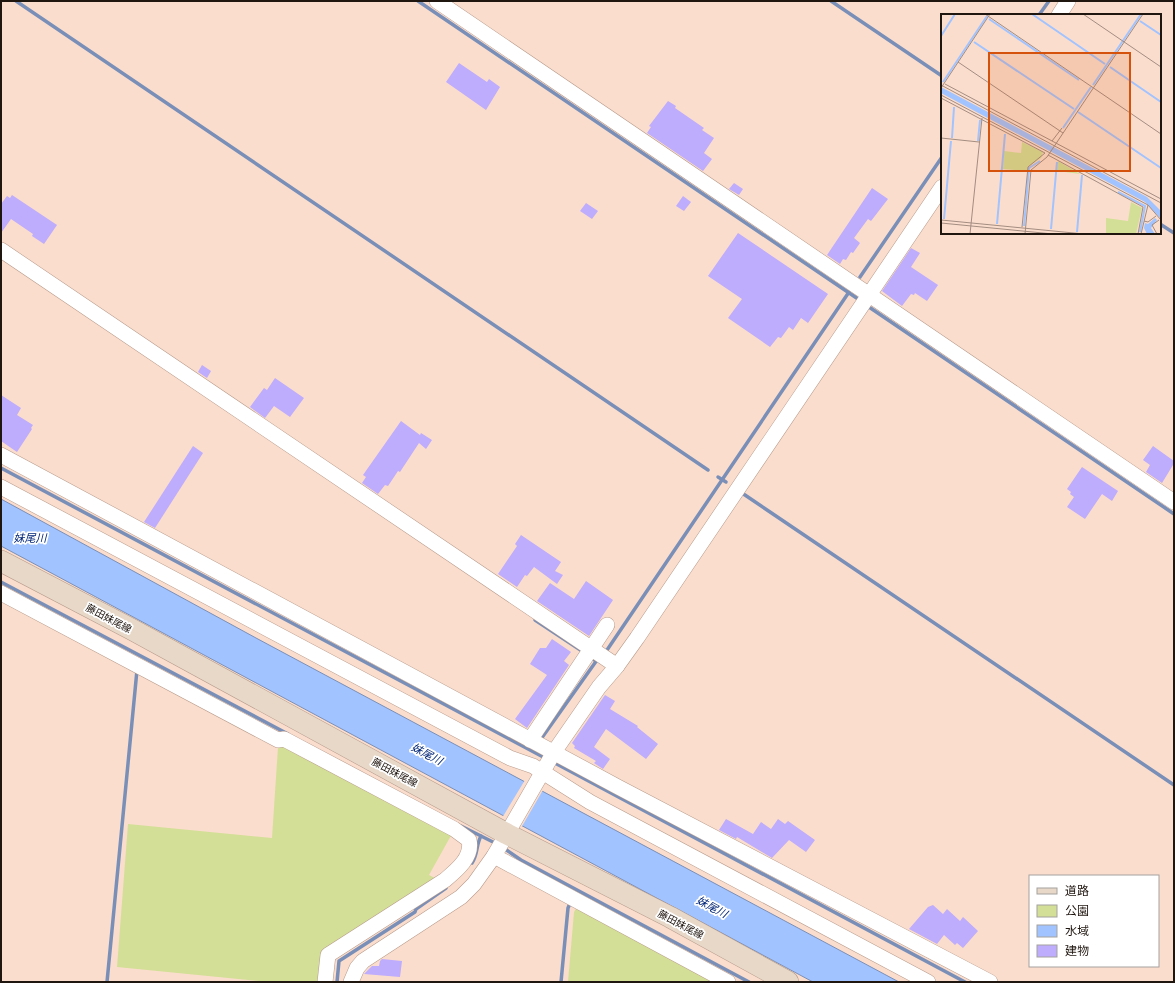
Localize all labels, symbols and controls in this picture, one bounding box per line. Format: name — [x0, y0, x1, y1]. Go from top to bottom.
inset map — [941, 14, 1161, 234]
water label: 妹尾川 — [14, 532, 47, 545]
street label: 藤田妹尾線 — [84, 602, 133, 635]
water label: 妹尾川 — [409, 741, 445, 768]
street label: 藤田妹尾線 — [370, 756, 419, 789]
legend — [1029, 875, 1159, 967]
text: 道路 — [1065, 884, 1089, 898]
water label: 妹尾川 — [694, 894, 730, 921]
text: 公園 — [1065, 904, 1089, 918]
street label: 藤田妹尾線 — [656, 908, 705, 941]
text: 水域 — [1065, 924, 1089, 938]
text: 建物 — [1065, 944, 1089, 958]

